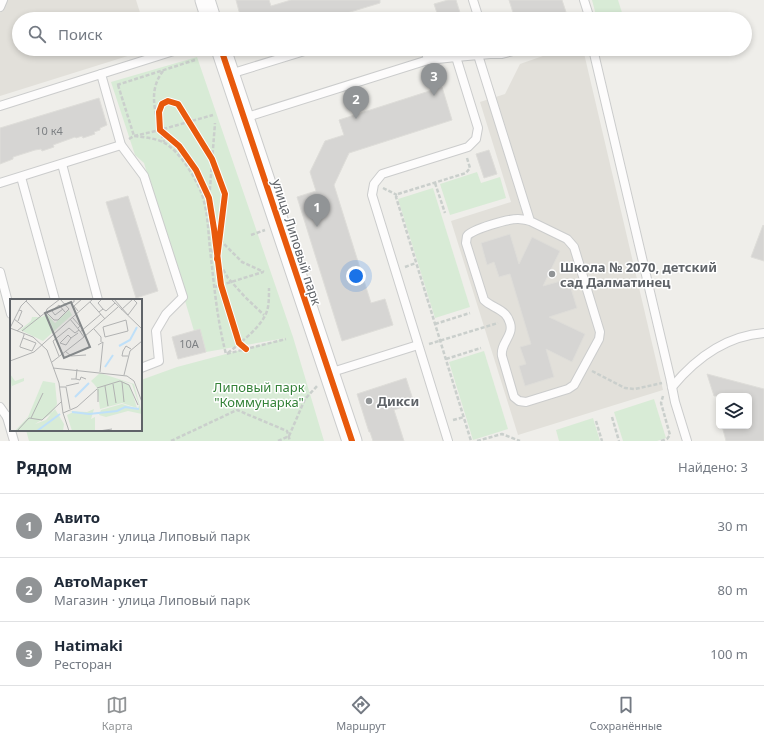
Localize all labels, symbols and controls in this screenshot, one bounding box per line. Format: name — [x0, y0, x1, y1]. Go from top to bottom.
search box — [12, 12, 752, 56]
icon: search — [26, 23, 48, 45]
text: Поиск — [58, 24, 103, 44]
pin: 3 — [421, 63, 447, 96]
pin: 2 — [343, 86, 369, 119]
house number: 10 к4 — [35, 123, 63, 138]
street label: улица Липовый парк — [268, 177, 326, 307]
pin: 1 — [304, 194, 330, 227]
place label: Школа № 2070, детский сад Далматинец — [560, 258, 717, 291]
your location — [346, 266, 366, 286]
marker: Школа № 2070, детский сад Далматинец — [547, 269, 557, 279]
inset map — [10, 299, 142, 431]
house number: 10А — [179, 336, 200, 351]
park label: Липовый парк "Коммунарка" — [213, 378, 305, 411]
place label: Дикси — [377, 392, 419, 410]
map controls — [716, 393, 752, 429]
button: layers — [716, 393, 752, 429]
marker: Дикси — [364, 396, 374, 406]
text: Рядом — [16, 456, 72, 479]
text: Найдено: 3 — [678, 458, 748, 476]
text: Авито — [54, 507, 100, 527]
text: 1 — [25, 517, 33, 535]
text: 30 m — [718, 517, 748, 535]
text: Магазин · улица Липовый парк — [54, 527, 250, 545]
text: АвтоМаркет — [54, 571, 148, 591]
text: 2 — [25, 581, 33, 599]
text: 80 m — [718, 581, 748, 599]
text: Магазин · улица Липовый парк — [54, 591, 250, 609]
text: Hatimaki — [54, 635, 123, 655]
text: 3 — [25, 645, 33, 663]
text: 100 m — [710, 645, 748, 663]
text: Ресторан — [54, 655, 112, 673]
tab: Карта — [102, 694, 133, 733]
tab: Маршрут — [336, 694, 386, 733]
tab: Сохранённые — [590, 694, 662, 733]

